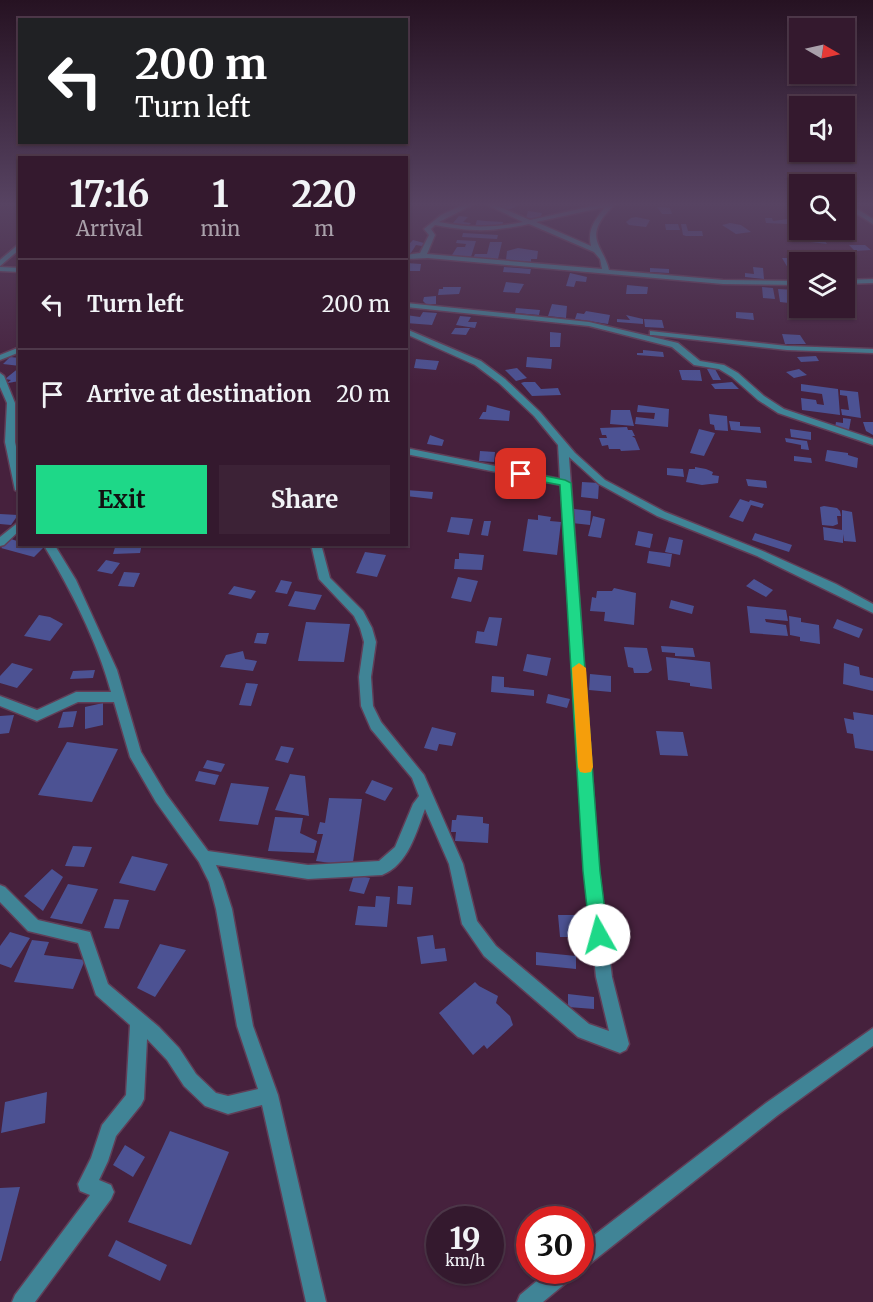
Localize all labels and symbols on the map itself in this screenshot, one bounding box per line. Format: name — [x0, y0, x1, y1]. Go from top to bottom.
north arrow — [789, 18, 855, 84]
pin — [495, 448, 546, 499]
position arrow — [567, 903, 631, 967]
speed limit sign: 30 — [516, 1206, 594, 1284]

